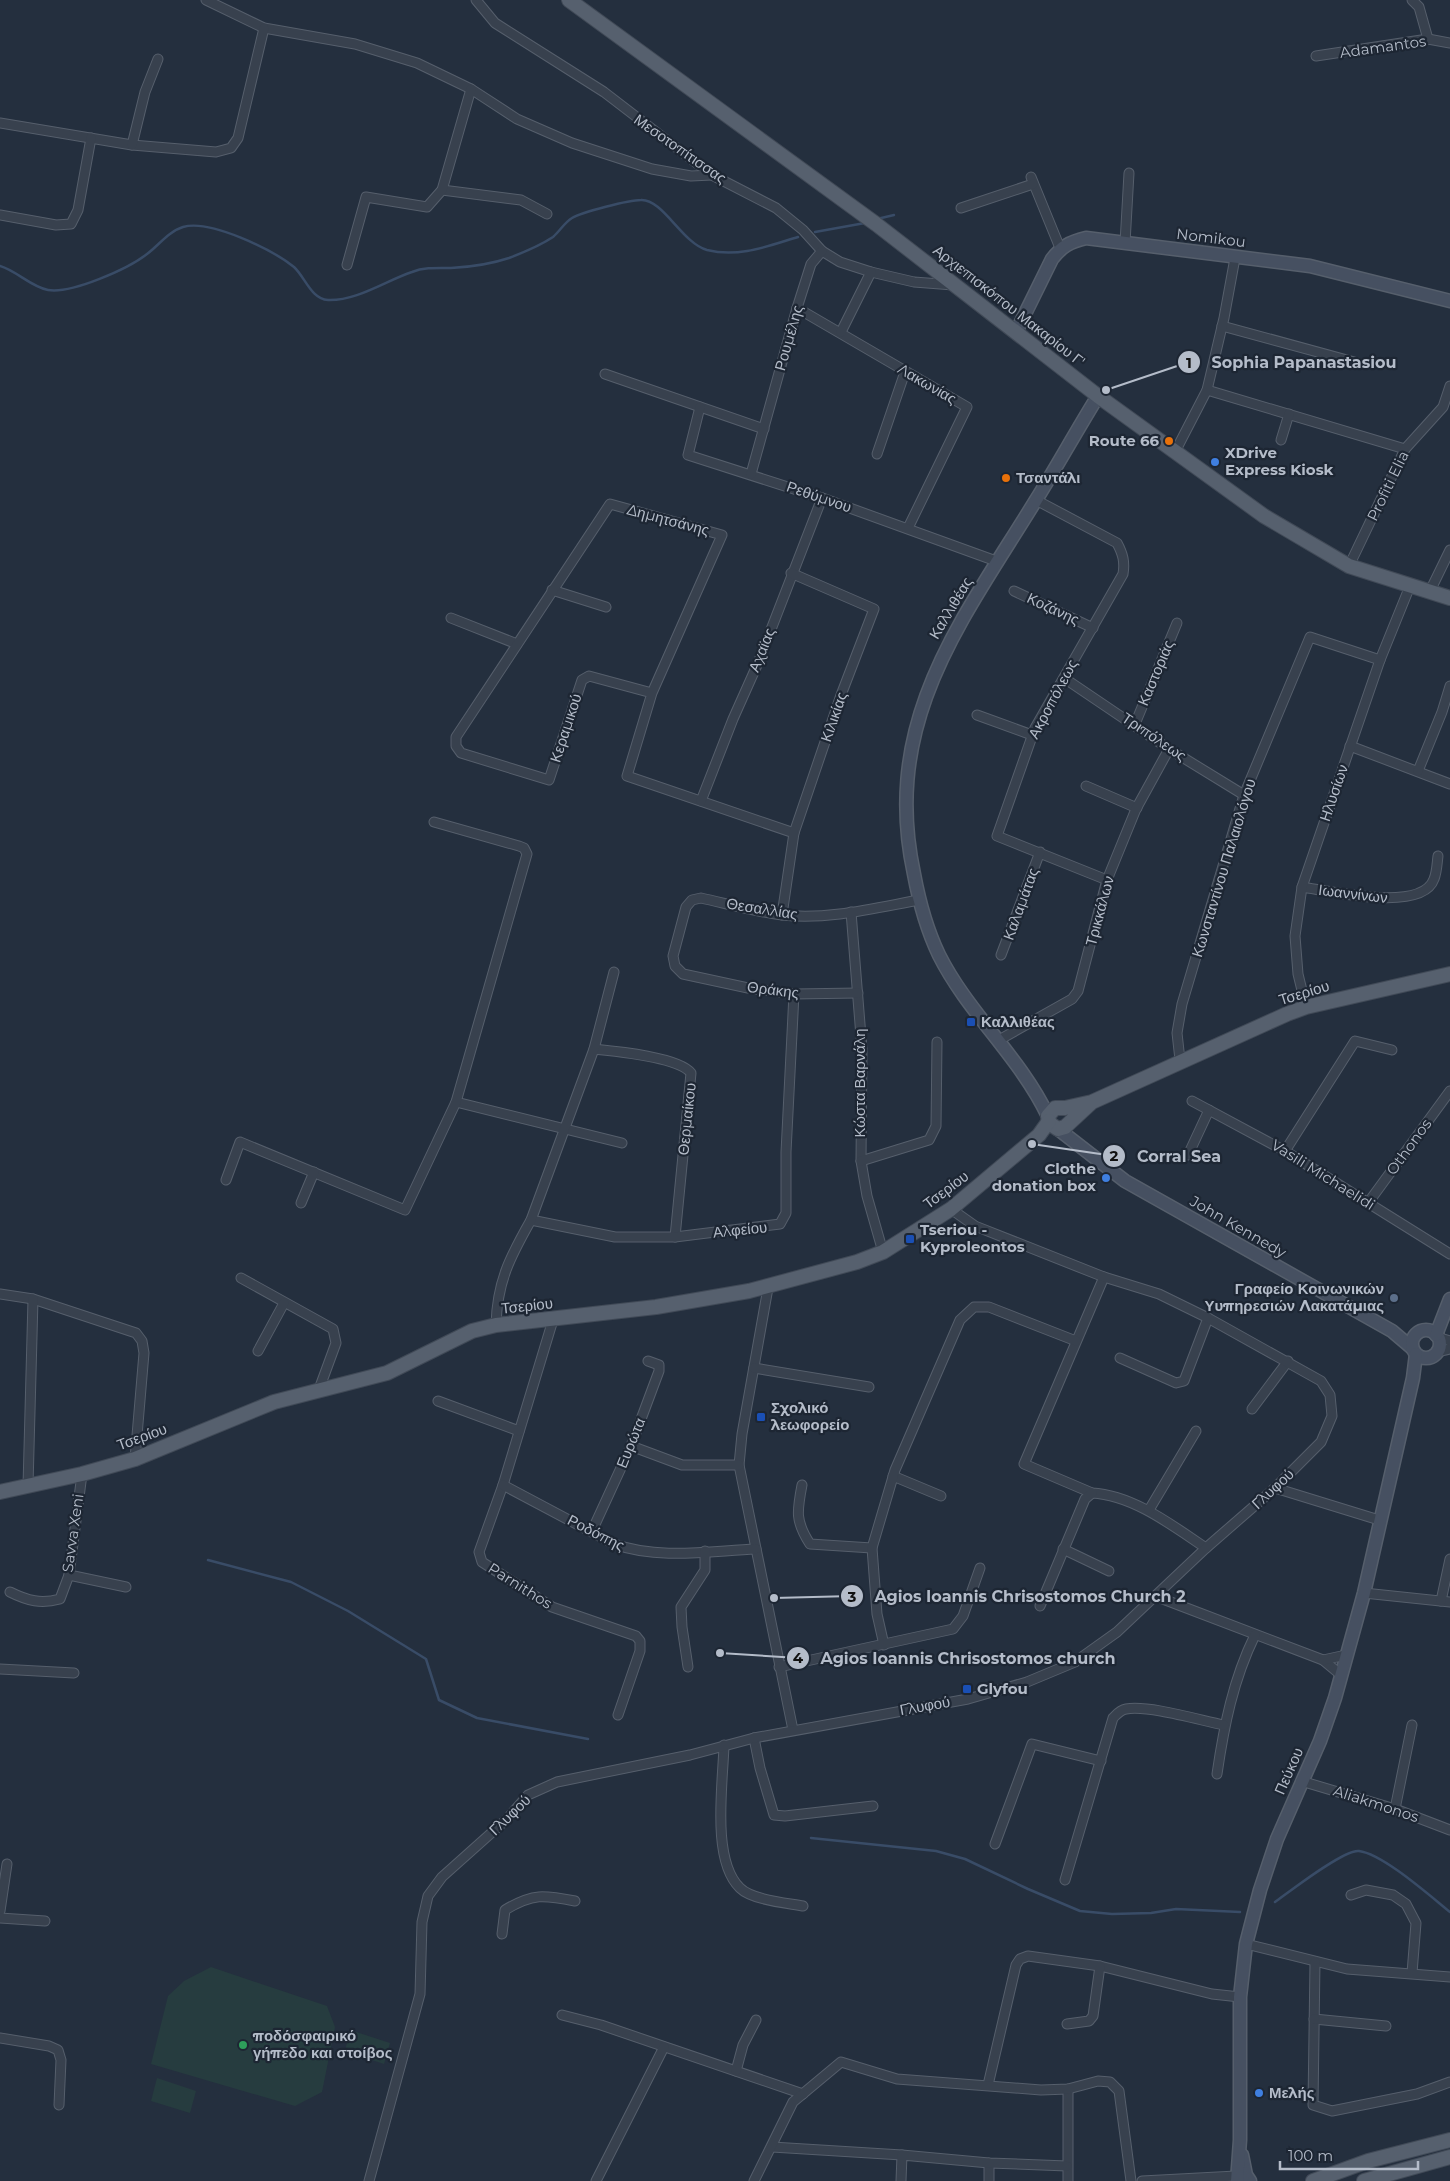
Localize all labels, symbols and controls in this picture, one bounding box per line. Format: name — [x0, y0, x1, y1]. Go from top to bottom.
street label: Adamantos — [1338, 31, 1427, 62]
street label: Μεσοτοπίτισσας — [630, 110, 730, 187]
street label: Nomikou — [1175, 224, 1247, 251]
street label: Αρχιεπισκόπου Μακαρίου Γ' — [929, 240, 1089, 371]
street label: Ρουμέλης — [770, 303, 807, 373]
callout: Sophia Papanastasiou — [1177, 347, 1406, 378]
text: 1 — [1186, 353, 1192, 372]
text: Sophia Papanastasiou — [1212, 353, 1396, 372]
street label: Λακωνίας — [894, 359, 960, 408]
place label: Route 66 — [1089, 431, 1159, 450]
marker: Route 66 — [1163, 435, 1175, 447]
place label: XDrive Express Kiosk — [1225, 443, 1334, 479]
street label: Profiti Elia — [1362, 448, 1413, 524]
marker: XDrive Express Kiosk — [1209, 456, 1221, 468]
place label: Τσαντάλι — [1016, 468, 1081, 487]
marker: Τσαντάλι — [1000, 472, 1012, 484]
street label: Ρεθύμνου — [784, 477, 854, 516]
street label: Δημητσάνης — [625, 499, 711, 540]
street label: Καλλιθέας — [925, 573, 976, 642]
street label: Κοζάνης — [1024, 588, 1082, 629]
street label: Αχαϊας — [744, 625, 779, 675]
street label: Καστοριάς — [1133, 637, 1178, 709]
street label: Ακροπόλεως — [1024, 656, 1081, 742]
street label: Κιλικίας — [816, 689, 851, 744]
street label: Κεραμικού — [545, 691, 586, 765]
street label: Τριπόλεως — [1118, 708, 1190, 765]
street label: Ηλυσίων — [1315, 762, 1352, 824]
street label: Κωνσταντίνου Παλαιολόγου — [1187, 776, 1260, 960]
street label: Καλαμάτας — [999, 865, 1042, 943]
street label: Τρικκάλων — [1081, 874, 1118, 948]
street label: Ιωαννίνων — [1317, 880, 1389, 907]
street label: Θεσαλλίας — [725, 894, 799, 924]
street label: Τσερίου — [1276, 976, 1331, 1009]
street label: Θράκης — [746, 977, 800, 1002]
place label: Καλλιθέας — [981, 1012, 1055, 1031]
marker: Καλλιθέας — [965, 1016, 977, 1028]
street label: Κώστα Βαρνάλη — [850, 1029, 869, 1137]
street label: Θερμαίκου — [673, 1082, 700, 1156]
street label: Othonos — [1382, 1115, 1435, 1179]
street label: Vasili Michaelidi — [1268, 1135, 1379, 1214]
callout: Corral Sea — [1102, 1141, 1231, 1172]
text: 2 — [1110, 1146, 1119, 1165]
text: Corral Sea — [1137, 1147, 1221, 1166]
place label: Clothe donation box — [992, 1159, 1096, 1195]
street label: Τσερίου — [919, 1166, 972, 1213]
marker: Clothe donation box — [1100, 1172, 1112, 1184]
street label: John Kennedy — [1186, 1191, 1291, 1262]
street label: Αλφείου — [712, 1217, 768, 1242]
place label: Tseriou - Kyproleontos — [920, 1220, 1025, 1256]
marker: Tseriou - Kyproleontos — [904, 1233, 916, 1245]
place label: Γραφείο Κοινωνικών Υυπηρεσιών Λακατάμιας — [1205, 1279, 1384, 1315]
marker: Γραφείο Κοινωνικών Υυπηρεσιών Λακατάμιας — [1388, 1292, 1400, 1304]
street label: Τσερίου — [500, 1293, 554, 1318]
place label: Σχολικό λεωφορείο — [770, 1398, 849, 1434]
marker: Σχολικό λεωφορείο — [755, 1411, 767, 1423]
street label: Ευρώτα — [612, 1415, 649, 1471]
street label: Τσερίου — [114, 1419, 169, 1454]
street label: Γλυφού — [1248, 1464, 1298, 1513]
street label: Savva Xeni — [58, 1492, 87, 1573]
street label: Ροδόπης — [565, 1510, 628, 1555]
street label: Parnithos — [485, 1558, 556, 1613]
callout: Agios Ioannis Chrisostomos Church 2 — [840, 1581, 1196, 1612]
text: 3 — [847, 1587, 857, 1606]
text: Agios Ioannis Chrisostomos Church 2 — [873, 1587, 1186, 1606]
callout: Agios Ioannis Chrisostomos church — [785, 1643, 1125, 1674]
text: 4 — [793, 1648, 804, 1667]
text: Agios Ioannis Chrisostomos church — [819, 1649, 1116, 1668]
place label: Glyfou — [977, 1679, 1028, 1698]
marker: Glyfou — [961, 1683, 973, 1695]
street label: Γλυφού — [898, 1692, 952, 1719]
street label: Πεύκου — [1270, 1744, 1307, 1797]
street label: Aliakmonos — [1331, 1781, 1421, 1826]
street label: Γλυφού — [485, 1790, 535, 1839]
place label: ποδόσφαιρικό γήπεδο και στοίβος — [252, 2026, 393, 2062]
marker: ποδόσφαιρικό γήπεδο και στοίβος — [237, 2039, 249, 2051]
place label: Μελής — [1269, 2083, 1315, 2102]
marker: Μελής — [1253, 2087, 1265, 2099]
scale bar — [1280, 2138, 1418, 2170]
text: 100 m — [1288, 2146, 1333, 2165]

